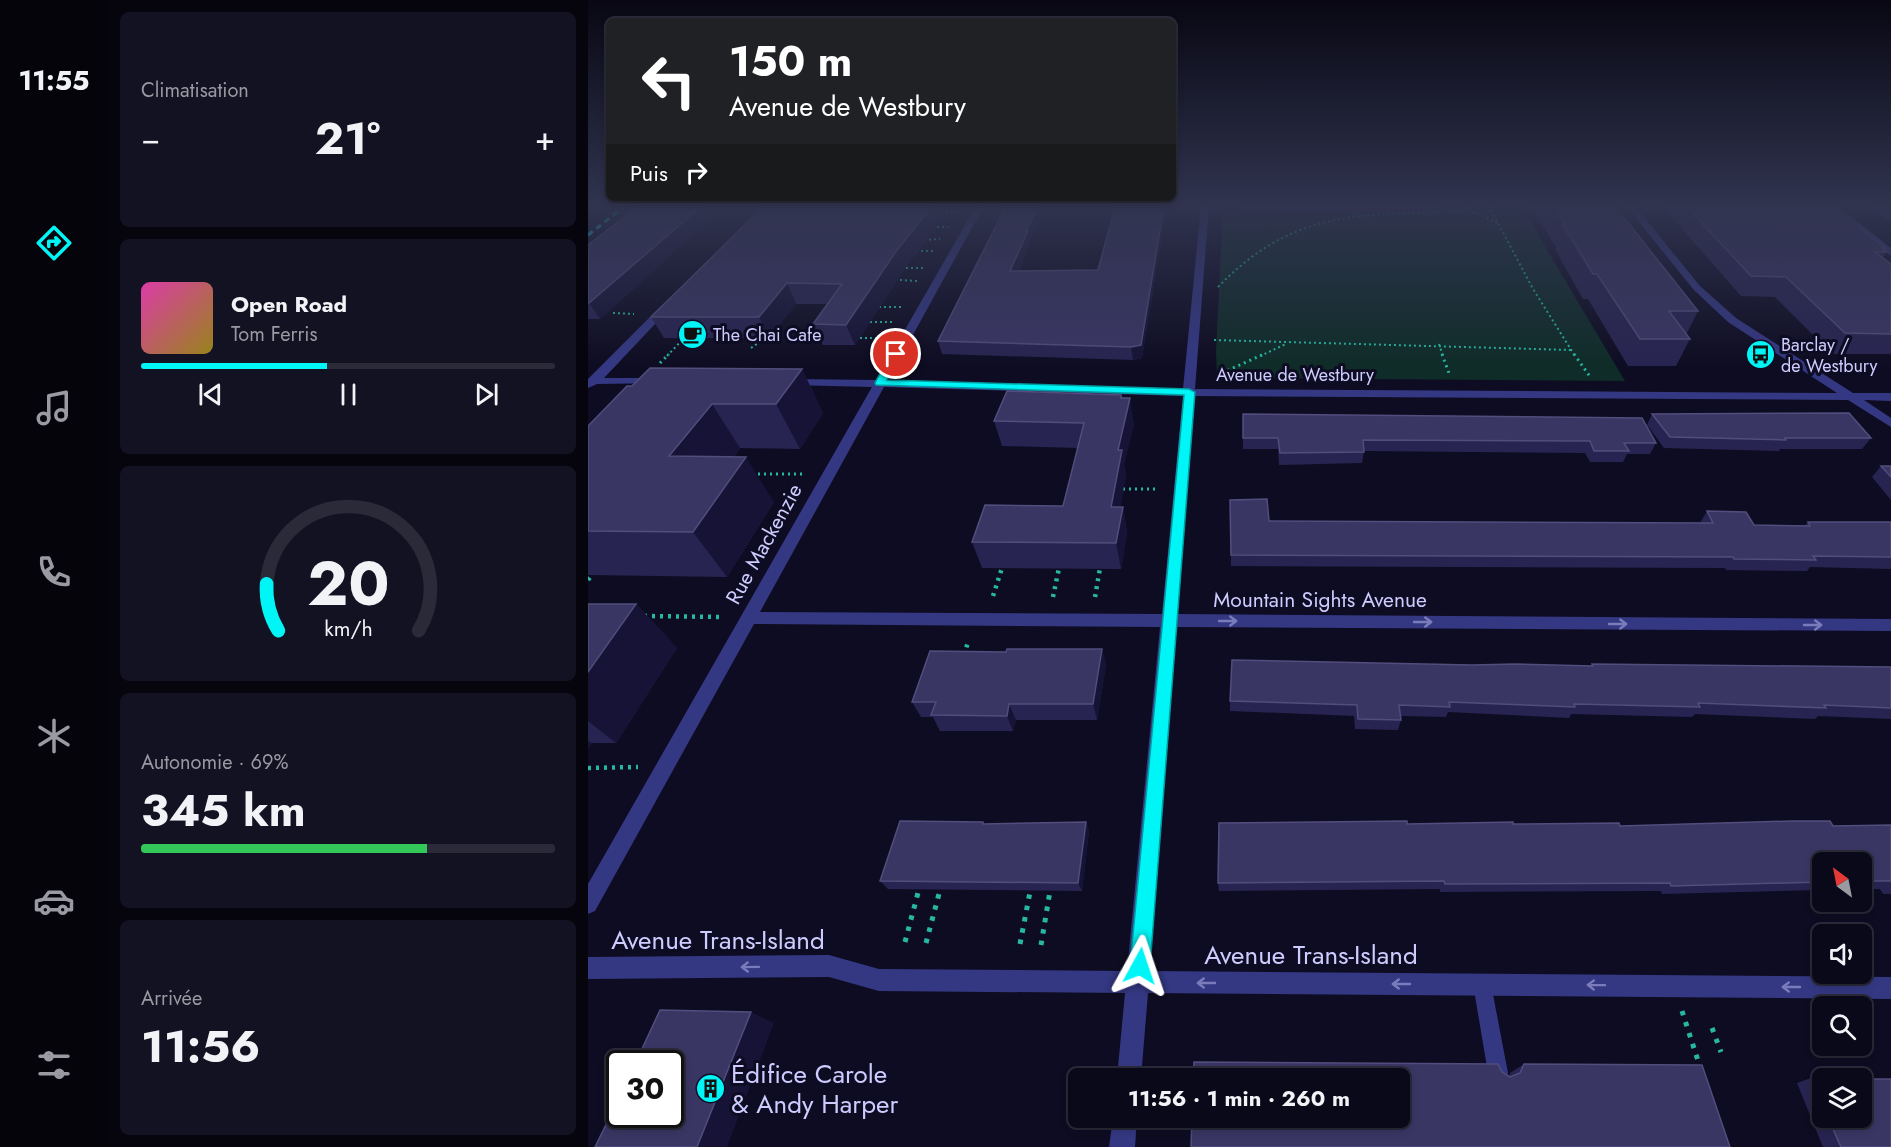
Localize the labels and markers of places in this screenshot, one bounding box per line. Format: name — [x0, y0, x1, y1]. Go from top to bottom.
cafe icon: The Chai Cafe — [676, 319, 708, 351]
place label: The Chai Cafe — [713, 322, 821, 348]
pin — [870, 328, 921, 379]
place label: Barclay / de Westbury — [1781, 332, 1878, 379]
bus stop icon: Barclay / de Westbury — [1744, 339, 1776, 371]
place label: Édifice Carole & Andy Harper — [731, 1055, 898, 1123]
building icon: Édifice Carole & Andy Harper — [694, 1073, 726, 1105]

